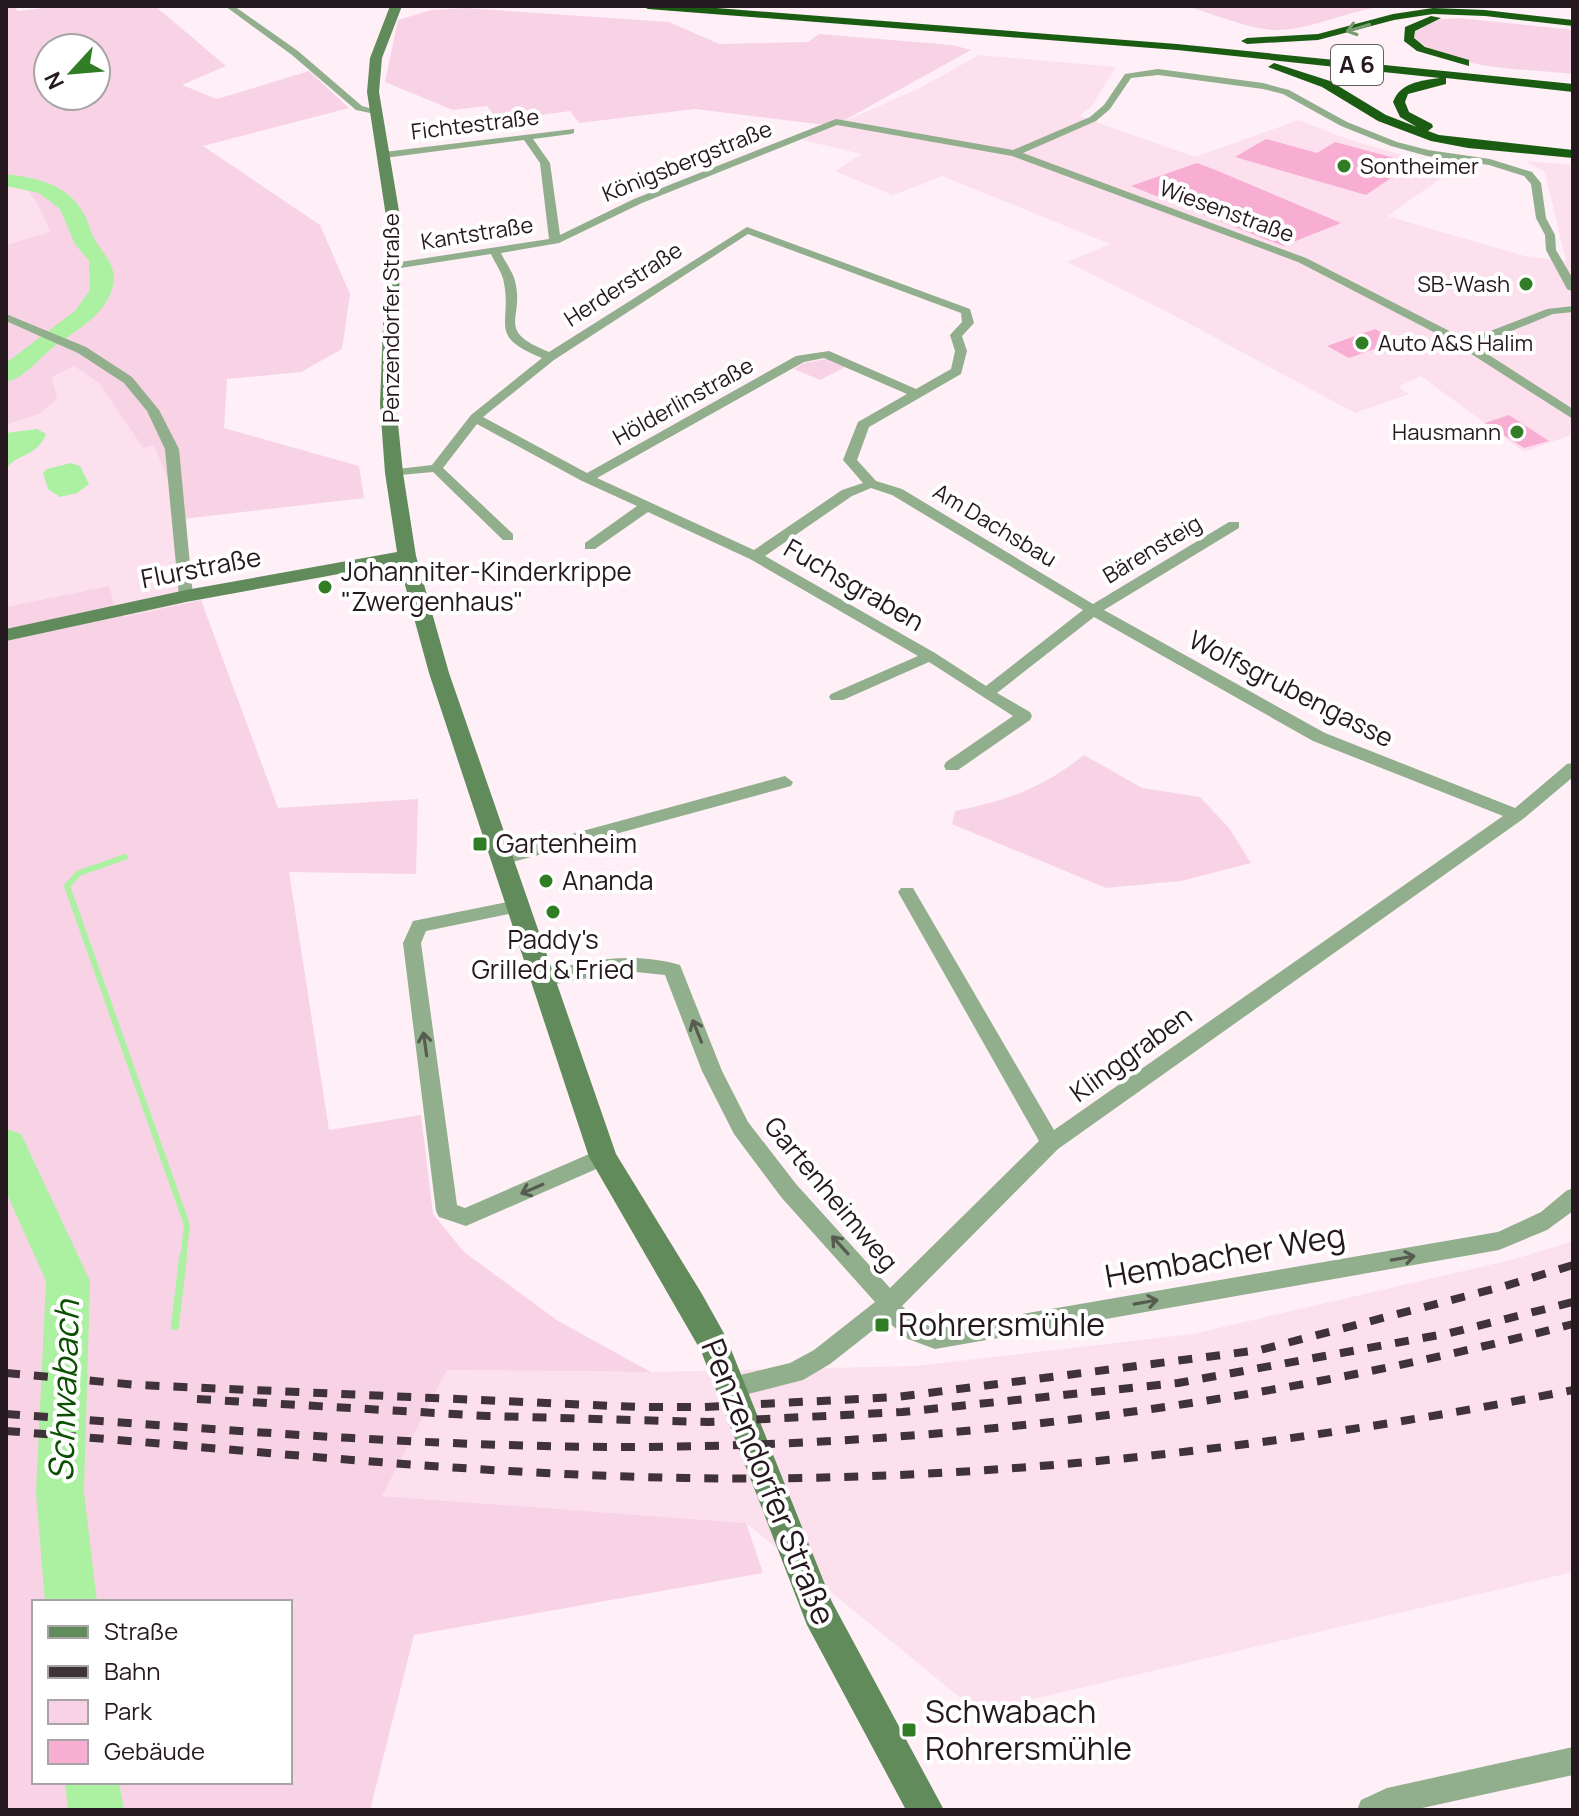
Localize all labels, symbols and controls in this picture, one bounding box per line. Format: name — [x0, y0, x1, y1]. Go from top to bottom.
one-way arrow — [1345, 21, 1371, 36]
north arrow — [32, 32, 112, 112]
road number: A 6 — [1331, 45, 1383, 85]
text: N — [37, 67, 71, 94]
street label: Fichtestraße — [409, 101, 541, 147]
street label: Königsbergstraße — [598, 113, 776, 209]
place label: Sontheimer — [1360, 151, 1479, 181]
marker: Sontheimer — [1335, 157, 1353, 175]
street label: Wiesenstraße — [1155, 173, 1299, 249]
street label: Kantstraße — [419, 209, 535, 257]
street label: Penzendorfer Straße — [376, 213, 406, 423]
street label: Herderstraße — [558, 235, 688, 333]
place label: SB-Wash — [1417, 269, 1510, 299]
marker: SB-Wash — [1517, 275, 1535, 293]
place label: Auto A&S Halim — [1378, 328, 1533, 358]
marker: Auto A&S Halim — [1353, 334, 1371, 352]
street label: Hölderlinstraße — [607, 350, 759, 452]
place label: Hausmann — [1392, 417, 1501, 447]
marker: Hausmann — [1508, 423, 1526, 441]
street label: Am Dachsbau — [928, 476, 1062, 574]
street label: Bärensteig — [1097, 508, 1207, 590]
street label: Fuchsgraben — [778, 529, 931, 639]
street label: Flurstraße — [138, 538, 264, 596]
place label: Johanniter-Kinderkrippe "Zwergenhaus" — [341, 553, 632, 619]
marker: Johanniter-Kinderkrippe "Zwergenhaus" — [316, 578, 334, 596]
street label: Wolfsgrubengasse — [1183, 621, 1400, 755]
place label: Gartenheim — [496, 825, 637, 861]
marker: Gartenheim — [471, 835, 489, 853]
place label: Ananda — [562, 862, 654, 898]
marker: Ananda — [537, 872, 555, 890]
marker: Paddy's Grilled & Fried — [544, 903, 562, 921]
place label: Paddy's Grilled & Fried — [472, 921, 635, 987]
street label: Klinggraben — [1062, 997, 1199, 1110]
one-way arrow — [689, 1019, 704, 1044]
one-way arrow — [417, 1032, 432, 1057]
street label: Gartenheimweg — [757, 1109, 907, 1278]
one-way arrow — [520, 1182, 544, 1197]
street label: Hembacher Weg — [1101, 1212, 1348, 1298]
one-way arrow — [831, 1236, 849, 1256]
one-way arrow — [1389, 1249, 1415, 1264]
one-way arrow — [1133, 1294, 1159, 1309]
water label: Schwabach — [37, 1297, 89, 1483]
place label: Rohrersmühle — [898, 1302, 1105, 1346]
marker: Rohrersmühle — [873, 1316, 891, 1334]
street label: Penzendorfer Straße — [691, 1332, 846, 1631]
legend — [32, 1600, 292, 1784]
text: Straße — [104, 1614, 178, 1647]
text: Bahn — [104, 1654, 161, 1687]
place label: Schwabach Rohrersmühle — [925, 1689, 1132, 1770]
text: Park — [104, 1694, 153, 1727]
marker: Schwabach Rohrersmühle — [900, 1721, 918, 1739]
text: Gebäude — [104, 1734, 205, 1767]

